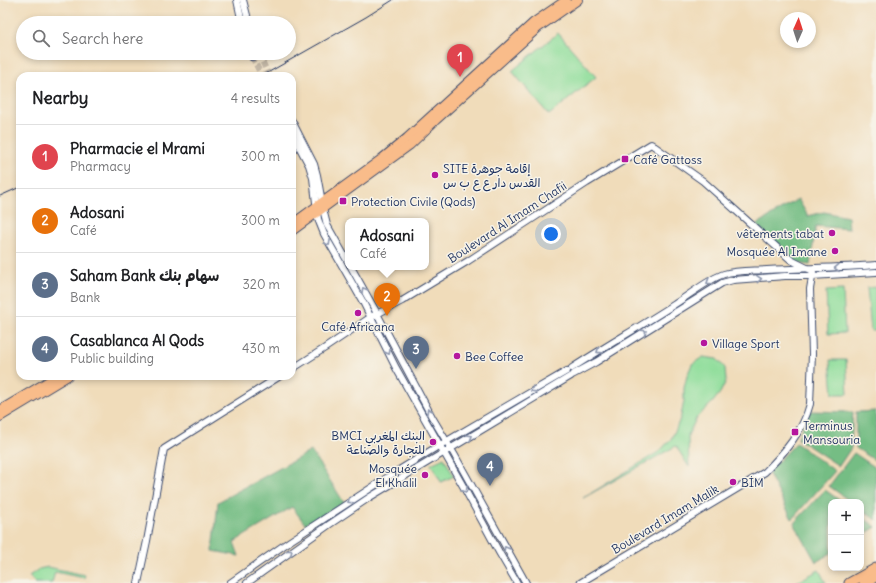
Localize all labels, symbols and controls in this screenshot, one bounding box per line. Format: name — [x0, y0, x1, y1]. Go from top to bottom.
north arrow — [780, 12, 816, 48]
search box — [16, 16, 296, 60]
icon: search — [30, 27, 52, 49]
text: Search here — [62, 29, 143, 48]
pin: 1 — [447, 44, 473, 77]
text: Nearby — [32, 87, 88, 109]
text: 4 results — [231, 90, 280, 107]
text: Pharmacie el Mrami — [70, 139, 205, 158]
text: 1 — [42, 148, 48, 165]
text: 300 m — [241, 148, 280, 165]
place label: Café Gattoss — [633, 152, 702, 167]
marker: Café Gattoss — [620, 154, 630, 164]
text: Pharmacy — [70, 158, 131, 175]
place label: SITE إقامة جوهرة القدس دار ع ع ب س — [443, 161, 540, 192]
marker: SITE إقامة جوهرة القدس دار ع ع ب س — [430, 170, 440, 180]
street label: Boulevard Al Imam Chafii — [445, 178, 569, 266]
place label: Protection Civile (Qods) — [351, 194, 476, 209]
marker: Protection Civile (Qods) — [338, 196, 348, 206]
text: Adosani — [70, 203, 124, 222]
text: 2 — [41, 212, 49, 229]
text: 300 m — [241, 212, 280, 229]
popup — [345, 218, 429, 270]
text: Café — [70, 222, 97, 239]
your location — [541, 224, 561, 244]
text: Adosani — [360, 226, 414, 245]
place label: vêtements tabat — [737, 226, 824, 241]
marker: vêtements tabat — [827, 228, 837, 238]
one-way arrow — [324, 239, 331, 246]
place label: Mosquée Al Imane — [727, 244, 827, 259]
text: Café — [360, 245, 387, 262]
marker: Mosquée Al Imane — [830, 246, 840, 256]
one-way arrow — [834, 263, 840, 272]
text: Saham Bank سهام بنك — [70, 266, 219, 285]
one-way arrow — [756, 274, 762, 283]
text: 3 — [41, 276, 49, 293]
text: 320 m — [242, 276, 280, 293]
one-way arrow — [706, 277, 713, 284]
pin: 2 — [374, 283, 400, 316]
one-way arrow — [361, 287, 369, 294]
text: Bank — [70, 289, 100, 306]
marker: Café Africana — [353, 308, 363, 318]
place label: Café Africana — [321, 319, 395, 334]
one-way arrow — [640, 330, 647, 337]
text: Casablanca Al Qods — [70, 331, 204, 350]
pin: 3 — [403, 336, 429, 369]
place label: Village Sport — [712, 336, 780, 351]
marker: Village Sport — [699, 338, 709, 348]
text: 4 — [41, 340, 49, 357]
text: 430 m — [242, 340, 280, 357]
one-way arrow — [596, 346, 603, 353]
one-way arrow — [384, 348, 391, 355]
place label: Bee Coffee — [465, 349, 524, 364]
text: Public building — [70, 350, 154, 367]
marker: Bee Coffee — [452, 351, 462, 361]
one-way arrow — [530, 386, 537, 393]
one-way arrow — [427, 408, 434, 415]
place label: Terminus Mansouria — [803, 418, 860, 447]
marker: Terminus Mansouria — [790, 427, 800, 437]
place label: BMCI البنك المغربي للتجارة والصناعة — [331, 428, 425, 458]
one-way arrow — [466, 435, 473, 442]
marker: BMCI البنك المغربي للتجارة والصناعة — [428, 437, 438, 447]
pin: 4 — [477, 453, 503, 486]
place label: Mosquée El Khalil — [369, 461, 417, 490]
marker: Mosquée El Khalil — [420, 470, 430, 480]
place label: BİM — [741, 475, 764, 490]
marker: BİM — [728, 477, 738, 487]
street label: Boulevard Imam Malik — [609, 481, 721, 557]
one-way arrow — [461, 486, 468, 493]
one-way arrow — [347, 497, 354, 504]
map controls — [828, 499, 864, 571]
button: + — [828, 499, 864, 535]
button: − — [828, 535, 864, 571]
one-way arrow — [504, 546, 511, 553]
one-way arrow — [285, 550, 292, 557]

